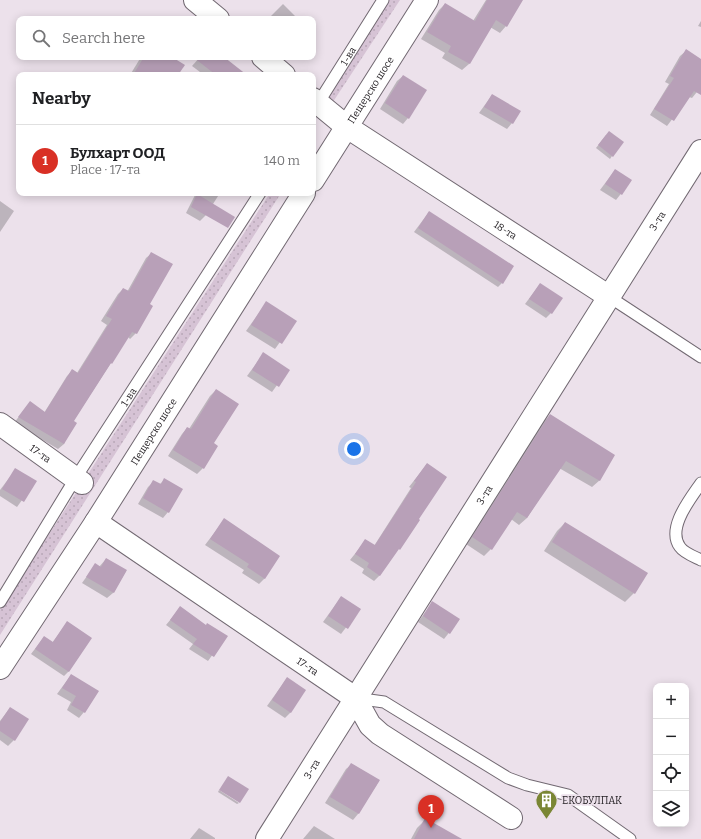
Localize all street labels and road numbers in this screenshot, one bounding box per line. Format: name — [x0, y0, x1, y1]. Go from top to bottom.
street label: 1-ва — [338, 44, 359, 68]
street label: Пещерско шосе — [346, 55, 397, 126]
street label: 3-та — [647, 209, 669, 233]
street label: 18-та — [491, 219, 519, 243]
street label: 1-ва — [119, 385, 140, 409]
street label: Пещерско шосе — [129, 396, 180, 467]
street label: 17-та — [27, 442, 53, 466]
street label: 3-та — [474, 483, 496, 507]
street label: 17-та — [294, 655, 321, 679]
street label: 3-та — [302, 757, 323, 781]

